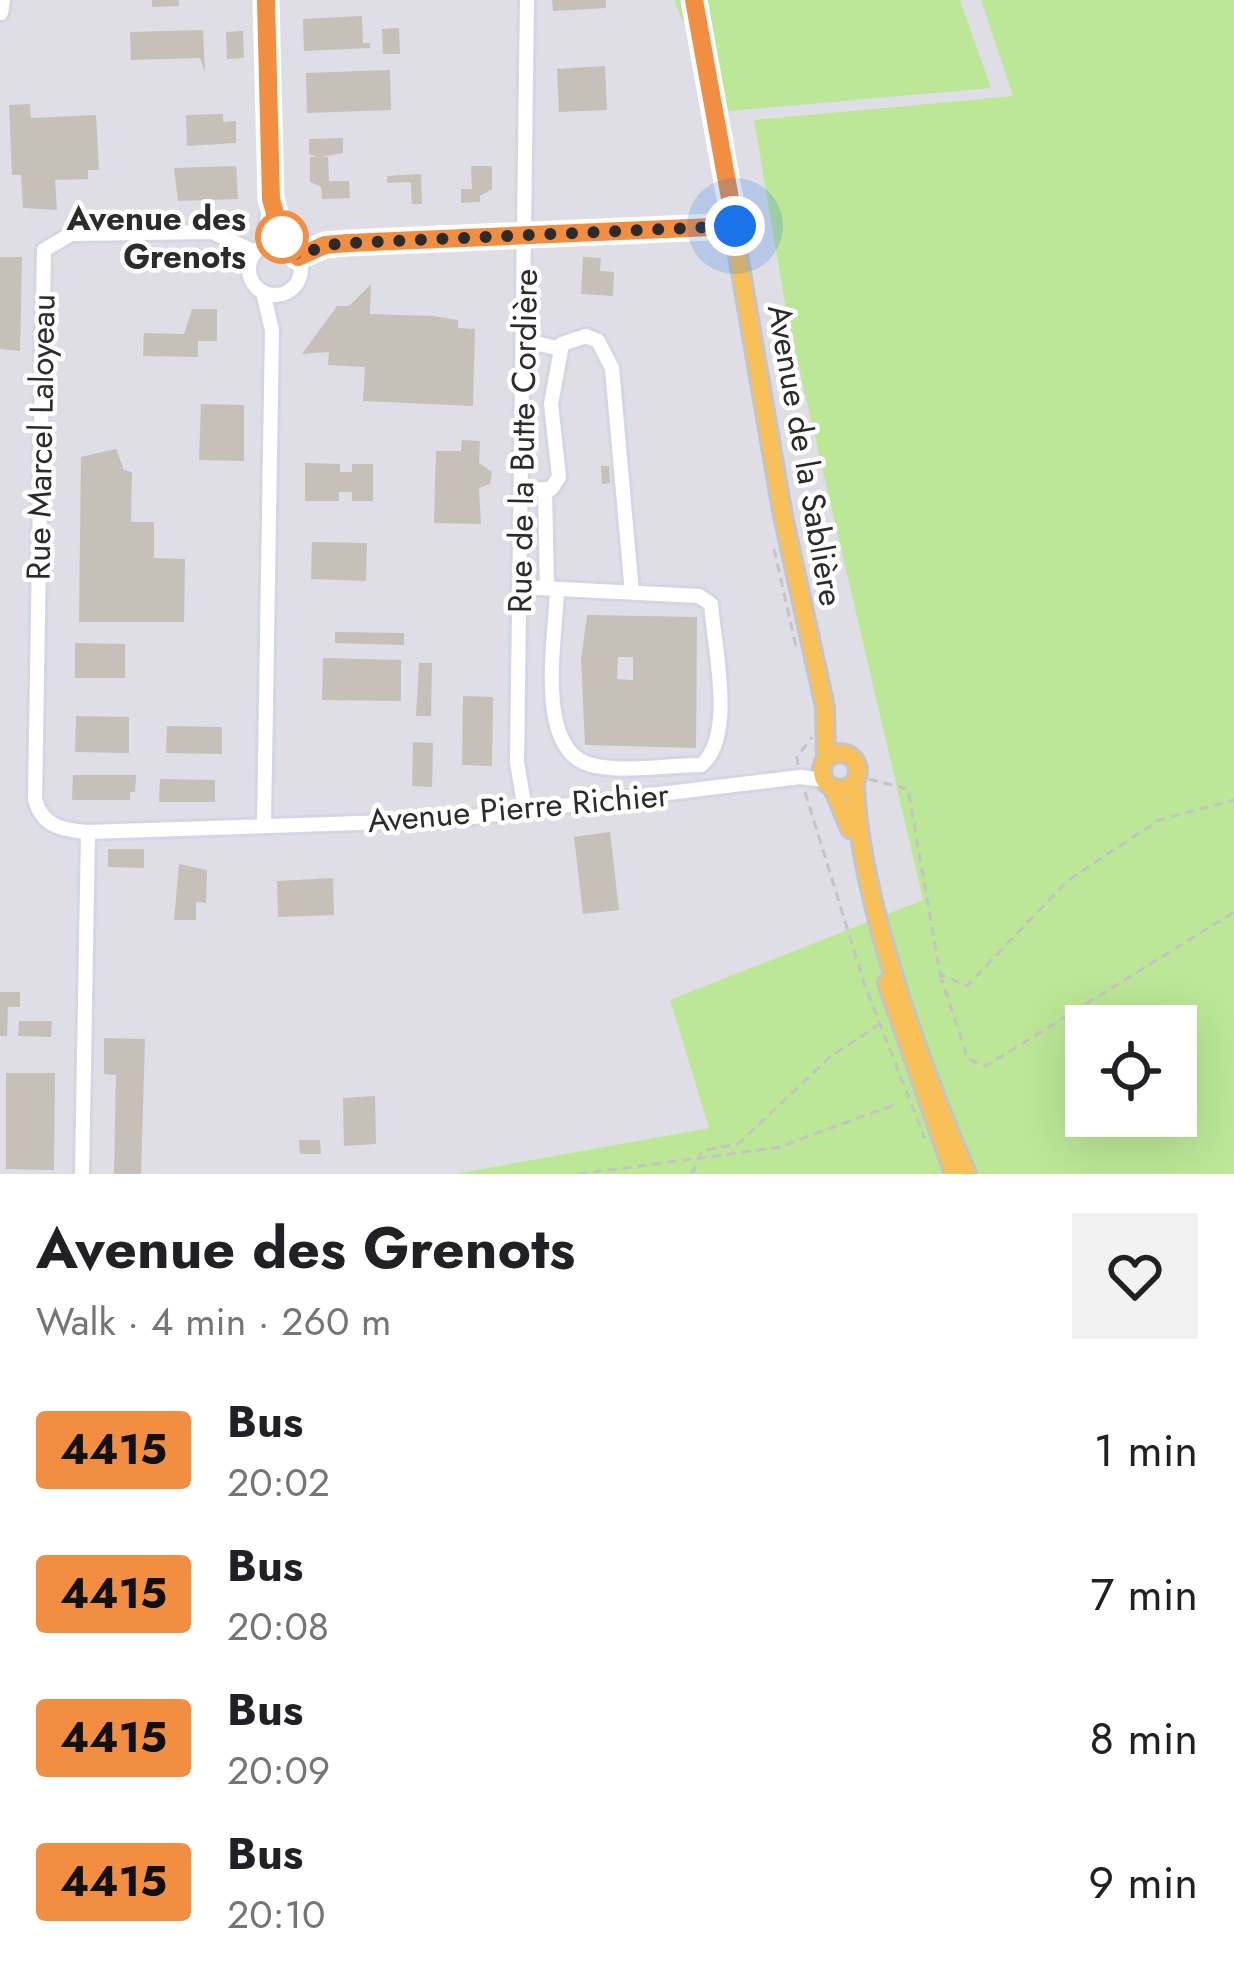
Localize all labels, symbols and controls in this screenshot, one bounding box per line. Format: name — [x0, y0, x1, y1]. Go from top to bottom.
place label: Avenue des Grenots — [66, 195, 246, 280]
your location — [705, 196, 765, 256]
marker: Avenue des Grenots — [257, 212, 307, 262]
street label: Rue de la Butte Cordière — [496, 268, 549, 614]
street label: Rue Marcel Laloyeau — [15, 293, 66, 581]
street label: Avenue de la Sablière — [756, 301, 855, 610]
street label: Avenue Pierre Richier — [365, 771, 671, 844]
map controls — [1065, 1005, 1197, 1137]
button: locate — [1065, 1005, 1197, 1137]
text: Avenue des Grenots — [36, 1207, 575, 1289]
button: heart — [1072, 1213, 1198, 1339]
text: Walk · 4 min · 260 m — [36, 1293, 391, 1350]
text: Bus — [227, 1389, 303, 1454]
text: 1 min — [1094, 1418, 1198, 1483]
text: 4415 — [60, 1419, 167, 1480]
text: 20:02 — [227, 1454, 330, 1511]
text: Bus — [227, 1533, 303, 1598]
text: 7 min — [1090, 1562, 1198, 1627]
text: 4415 — [60, 1563, 167, 1624]
text: 20:08 — [227, 1598, 329, 1655]
text: Bus — [227, 1677, 303, 1742]
text: 8 min — [1090, 1706, 1198, 1771]
text: 4415 — [60, 1707, 167, 1768]
text: 20:09 — [227, 1742, 330, 1799]
text: Bus — [227, 1821, 303, 1886]
text: 9 min — [1088, 1850, 1198, 1915]
text: 4415 — [60, 1851, 167, 1912]
text: 20:10 — [227, 1886, 325, 1943]

